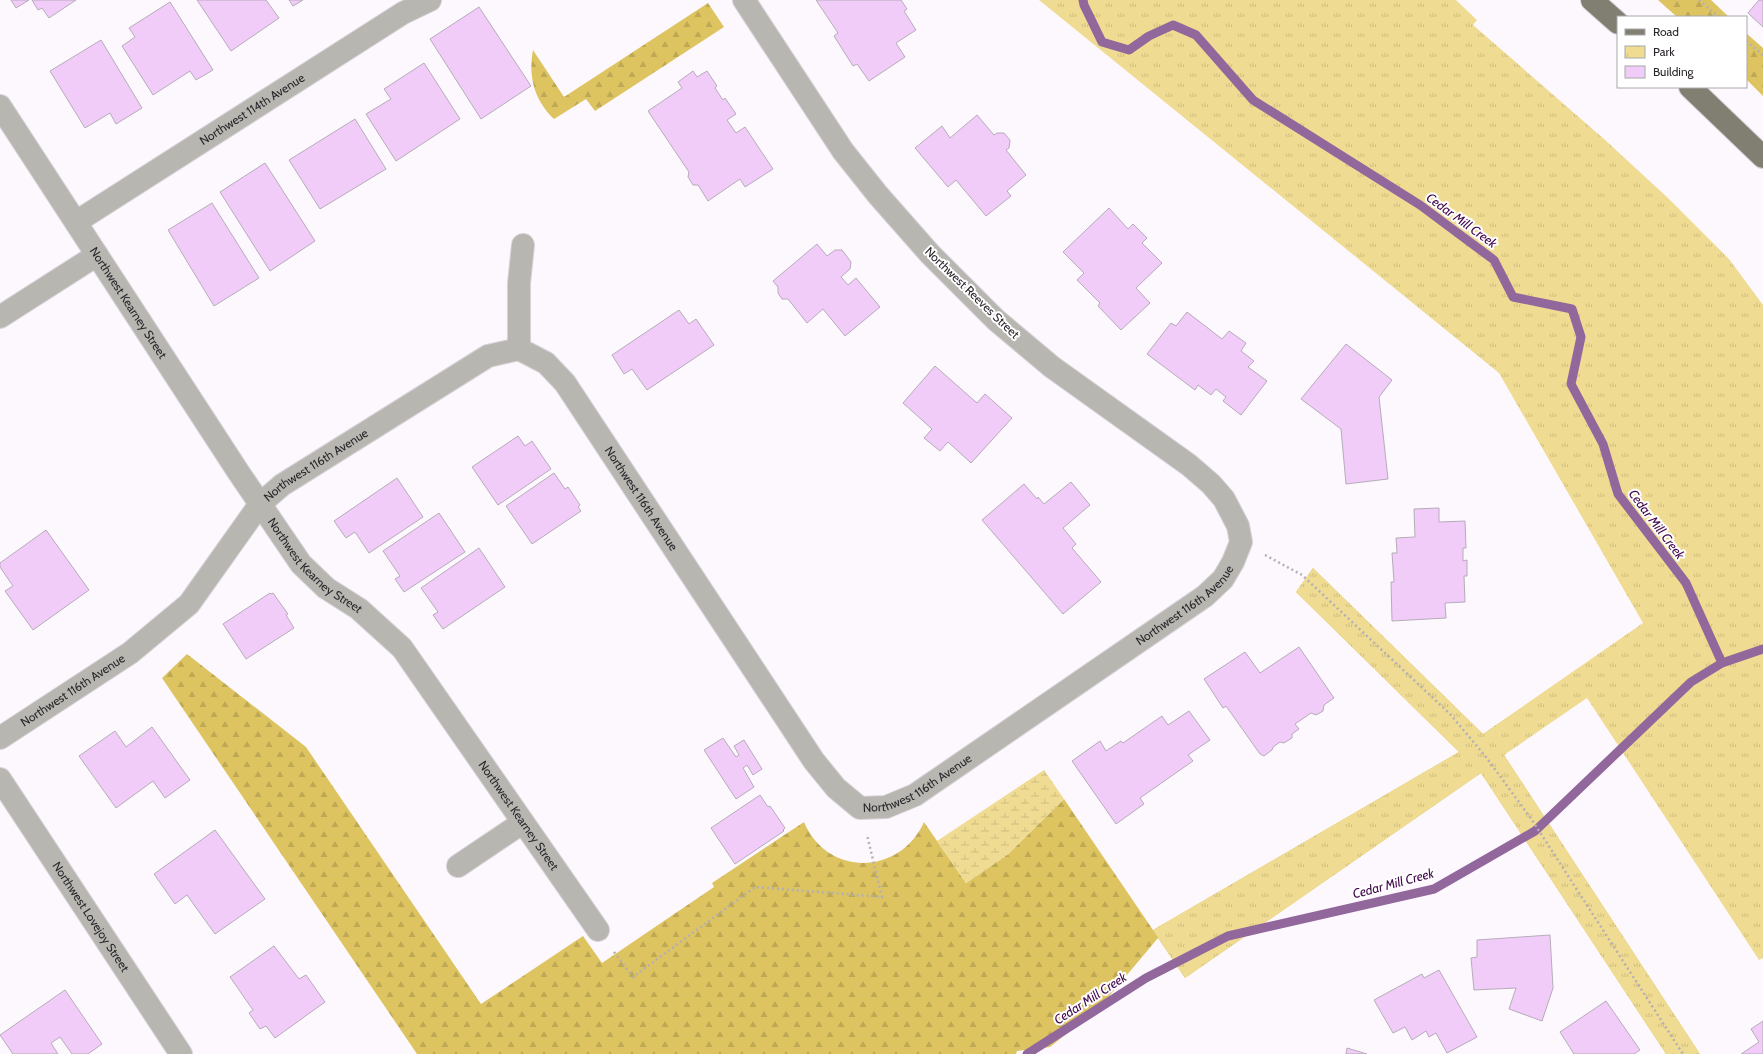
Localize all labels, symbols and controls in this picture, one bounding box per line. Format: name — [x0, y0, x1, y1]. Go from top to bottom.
legend — [1617, 16, 1747, 88]
text: Road — [1653, 24, 1679, 39]
text: Park — [1653, 44, 1675, 59]
text: Building — [1653, 64, 1695, 79]
street label: Northwest 114th Avenue — [196, 70, 307, 148]
water label: Cedar Mill Creek — [1424, 189, 1501, 251]
street label: Northwest Kearney Street — [87, 244, 170, 361]
street label: Northwest Reeves Street — [922, 244, 1023, 342]
street label: Northwest 116th Avenue — [260, 425, 371, 504]
street label: Northwest 116th Avenue — [602, 443, 681, 553]
water label: Cedar Mill Creek — [1626, 486, 1689, 562]
street label: Northwest Kearney Street — [265, 515, 366, 616]
street label: Northwest 116th Avenue — [1133, 562, 1236, 648]
street label: Northwest 116th Avenue — [18, 650, 128, 730]
street label: Northwest 116th Avenue — [863, 750, 974, 815]
street label: Northwest Kearney Street — [476, 758, 562, 873]
street label: Northwest Lovejoy Street — [49, 859, 133, 974]
water label: Cedar Mill Creek — [1351, 864, 1436, 902]
water label: Cedar Mill Creek — [1051, 968, 1130, 1027]

